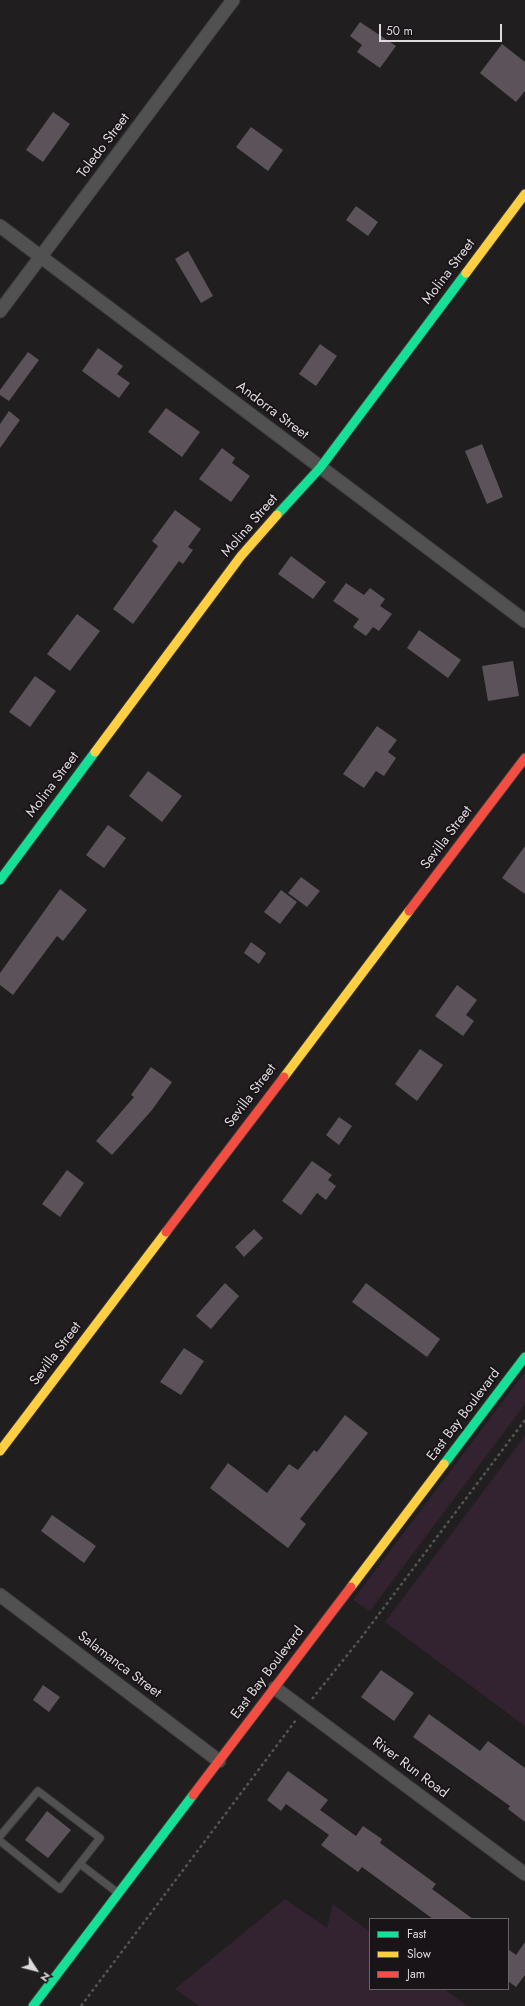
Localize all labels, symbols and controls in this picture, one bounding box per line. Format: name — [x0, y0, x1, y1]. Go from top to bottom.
scale bar — [381, 16, 504, 42]
text: 50 m — [386, 22, 413, 40]
street label: Toledo Street — [74, 110, 134, 182]
street label: Molina Street — [419, 236, 479, 308]
street label: Andorra Street — [233, 378, 311, 444]
street label: Molina Street — [218, 491, 282, 561]
street label: Molina Street — [23, 749, 83, 821]
street label: Sevilla Street — [418, 803, 476, 873]
street label: Sevilla Street — [222, 1061, 280, 1131]
street label: Sevilla Street — [27, 1319, 85, 1389]
street label: East Bay Boulevard — [424, 1366, 504, 1464]
street label: East Bay Boulevard — [228, 1624, 308, 1722]
street label: Salamanca Street — [74, 1628, 164, 1702]
street label: River Run Road — [369, 1734, 451, 1802]
legend — [369, 1918, 509, 1990]
text: Fast — [407, 1925, 426, 1943]
text: Slow — [407, 1945, 431, 1963]
north arrow — [16, 1950, 56, 1990]
text: Jam — [407, 1965, 425, 1983]
text: N — [37, 1969, 55, 1985]

